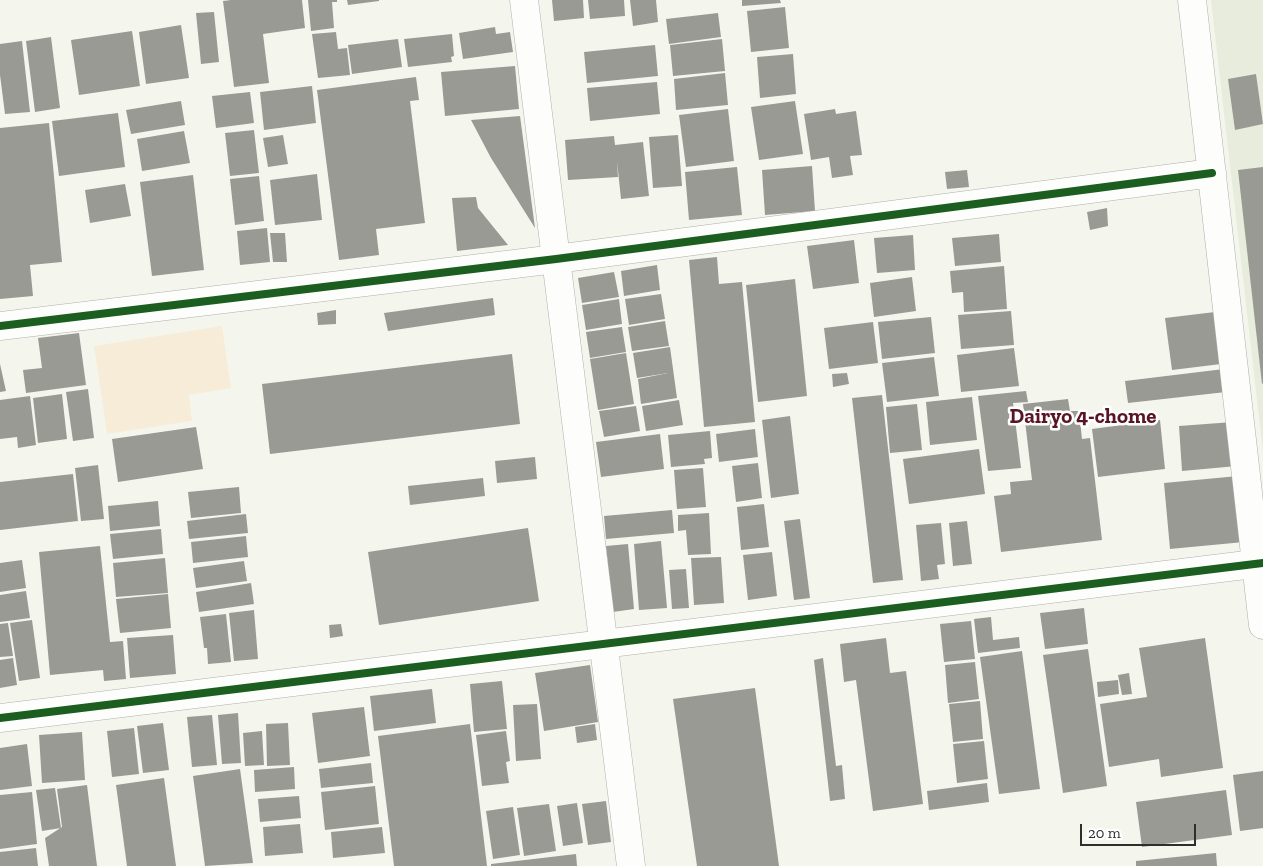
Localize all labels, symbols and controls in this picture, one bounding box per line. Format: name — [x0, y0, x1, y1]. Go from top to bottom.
district label: Dairyo 4-chome — [1010, 404, 1156, 430]
scale bar — [1083, 814, 1199, 846]
text: 20 m — [1088, 824, 1121, 842]

